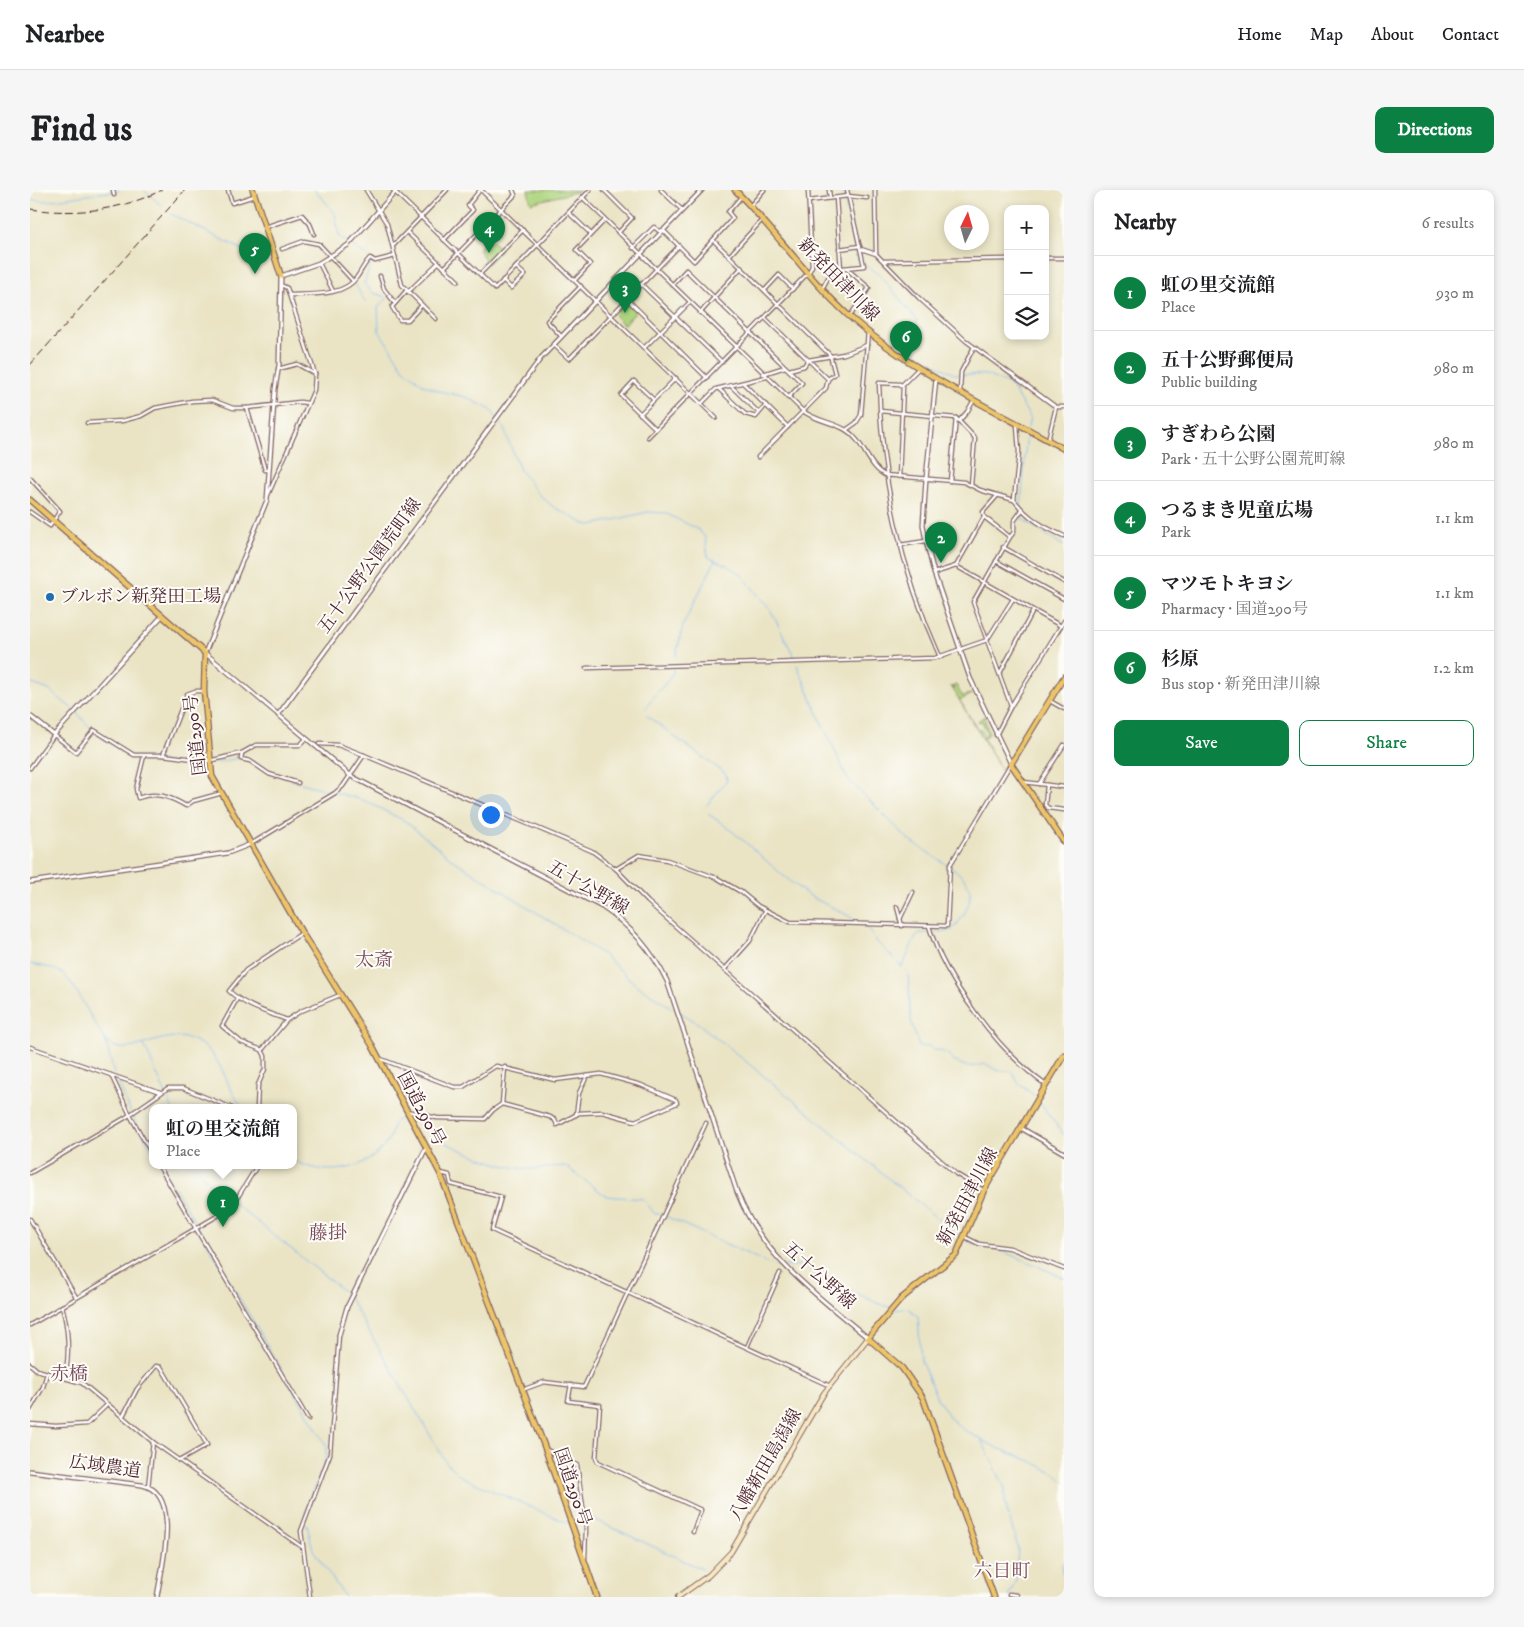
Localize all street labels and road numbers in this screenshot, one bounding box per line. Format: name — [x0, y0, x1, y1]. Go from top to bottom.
street label: 新発田津川線 — [793, 234, 883, 326]
street label: 五十公野公園荒町線 — [313, 494, 427, 638]
street label: 国道290号 — [180, 693, 212, 777]
street label: 五十公野線 — [544, 856, 632, 920]
street label: 国道290号 — [392, 1068, 450, 1150]
street label: 新発田津川線 — [933, 1144, 1003, 1250]
street label: 五十公野線 — [778, 1238, 860, 1314]
street label: 八幡新田島潟線 — [725, 1405, 807, 1525]
street label: 国道290号 — [548, 1445, 596, 1529]
street label: 広域農道 — [68, 1451, 142, 1483]

